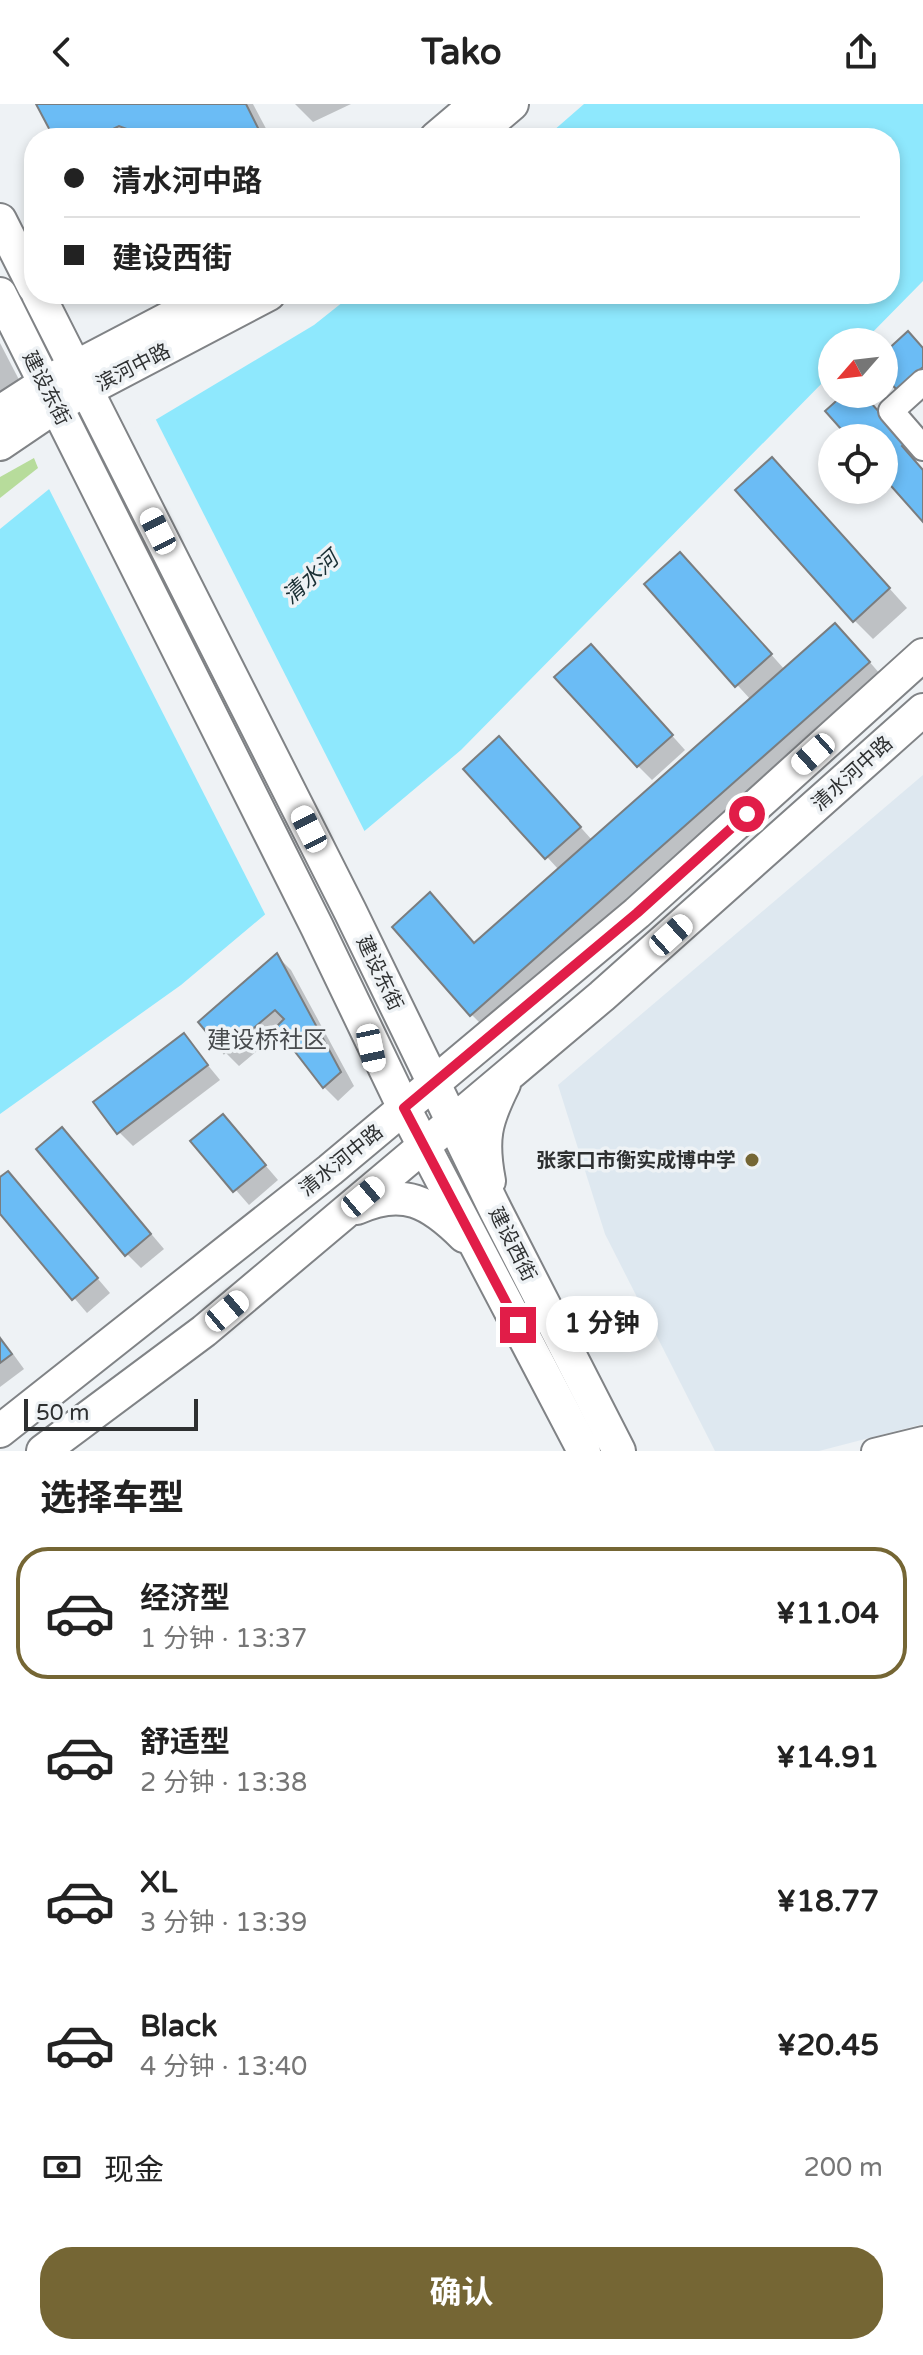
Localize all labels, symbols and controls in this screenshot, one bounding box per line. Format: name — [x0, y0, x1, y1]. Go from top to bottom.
icon: back — [40, 30, 84, 74]
icon: share — [839, 30, 883, 74]
text: Tako — [421, 31, 502, 74]
text: 清水河中路 — [112, 163, 262, 200]
text: 建设西街 — [112, 240, 232, 277]
north arrow — [818, 328, 898, 408]
map controls — [818, 328, 898, 504]
street label: 滨河中路 — [92, 339, 175, 397]
street label: 建设东街 — [17, 347, 75, 430]
button: locate — [818, 424, 898, 504]
car — [136, 504, 180, 558]
water label: 清水河 — [277, 543, 347, 609]
car — [787, 729, 839, 779]
street label: 清水河中路 — [807, 731, 898, 816]
route start — [729, 796, 765, 832]
car — [287, 802, 331, 856]
car — [645, 910, 697, 960]
street label: 建设东街 — [351, 932, 407, 1015]
car — [354, 1022, 388, 1074]
district label: 建设桥社区 — [207, 1026, 327, 1055]
street label: 清水河中路 — [295, 1120, 388, 1202]
place label: 张家口市衡实成博中学 — [536, 1149, 736, 1173]
marker: 张家口市衡实成博中学 — [743, 1151, 761, 1169]
car — [337, 1172, 389, 1222]
street label: 建设西街 — [483, 1203, 541, 1286]
car — [201, 1286, 253, 1336]
callout: 1 分钟 — [546, 1297, 658, 1353]
route end — [500, 1307, 536, 1343]
text: 1 分钟 — [564, 1308, 640, 1339]
scale bar — [24, 1395, 198, 1431]
text: 50 m — [36, 1400, 90, 1426]
text: 选择车型 — [40, 1477, 184, 1520]
icon: car — [44, 1577, 116, 1649]
text: 经济型 — [140, 1580, 230, 1617]
text: ¥11.04 — [776, 1595, 879, 1632]
text: 1 分钟 · 13:37 — [140, 1623, 307, 1654]
icon: car — [44, 1721, 116, 1793]
text: 舒适型 — [140, 1724, 230, 1761]
text: ¥14.91 — [776, 1739, 879, 1776]
text: 2 分钟 · 13:38 — [140, 1767, 307, 1798]
text: XL — [140, 1864, 177, 1901]
icon: car — [44, 1865, 116, 1937]
text: ¥18.77 — [776, 1883, 879, 1920]
text: 3 分钟 · 13:39 — [140, 1907, 307, 1938]
text: Black — [140, 2008, 217, 2045]
icon: car — [44, 2009, 116, 2081]
text: ¥20.45 — [777, 2027, 879, 2064]
text: 4 分钟 · 13:40 — [140, 2051, 307, 2082]
icon: cash — [40, 2145, 84, 2189]
text: 现金 — [104, 2152, 164, 2189]
text: 200 m — [803, 2152, 883, 2183]
button: 确认 — [40, 2247, 883, 2339]

